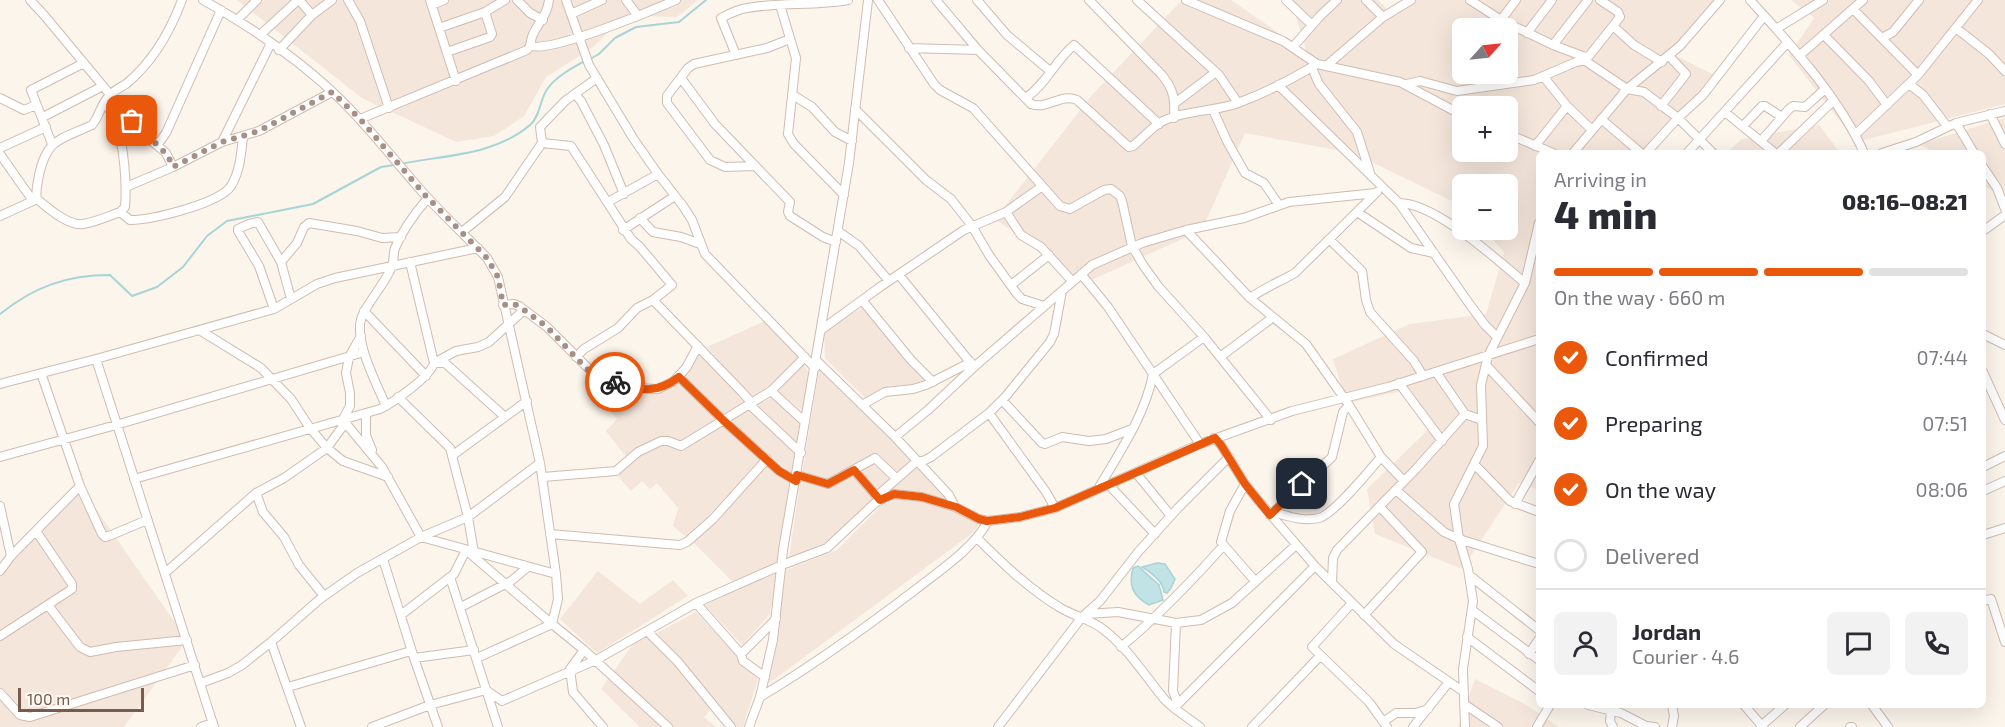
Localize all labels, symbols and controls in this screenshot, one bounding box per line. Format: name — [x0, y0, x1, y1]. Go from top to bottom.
north arrow — [1452, 18, 1518, 84]
map controls — [1452, 18, 1518, 240]
pin — [106, 95, 157, 146]
button: + — [1452, 96, 1518, 162]
icon: bag — [115, 104, 148, 137]
text: Arriving in — [1554, 167, 1647, 191]
button: − — [1452, 174, 1518, 240]
text: 08:16–08:21 — [1842, 188, 1968, 214]
text: 4 min — [1554, 190, 1657, 237]
text: On the way · 660 m — [1554, 285, 1725, 309]
icon: check — [1554, 341, 1587, 374]
text: Confirmed — [1605, 344, 1709, 370]
text: 07:44 — [1916, 345, 1968, 369]
courier — [585, 352, 645, 412]
icon: bike — [599, 366, 632, 399]
icon: check — [1554, 407, 1587, 440]
text: Preparing — [1605, 410, 1703, 436]
text: 07:51 — [1922, 411, 1968, 435]
pin — [1276, 458, 1327, 509]
icon: home — [1285, 467, 1318, 500]
icon: check — [1554, 473, 1587, 506]
text: On the way — [1605, 476, 1716, 502]
text: 08:06 — [1916, 477, 1968, 501]
text: Delivered — [1605, 542, 1700, 568]
button: person — [1554, 612, 1617, 675]
button: chat — [1827, 612, 1890, 675]
button: phone — [1905, 612, 1968, 675]
text: Jordan — [1632, 618, 1701, 644]
text: Courier · 4.6 — [1632, 644, 1739, 668]
scale bar — [18, 685, 144, 712]
text: 100 m — [27, 689, 70, 708]

